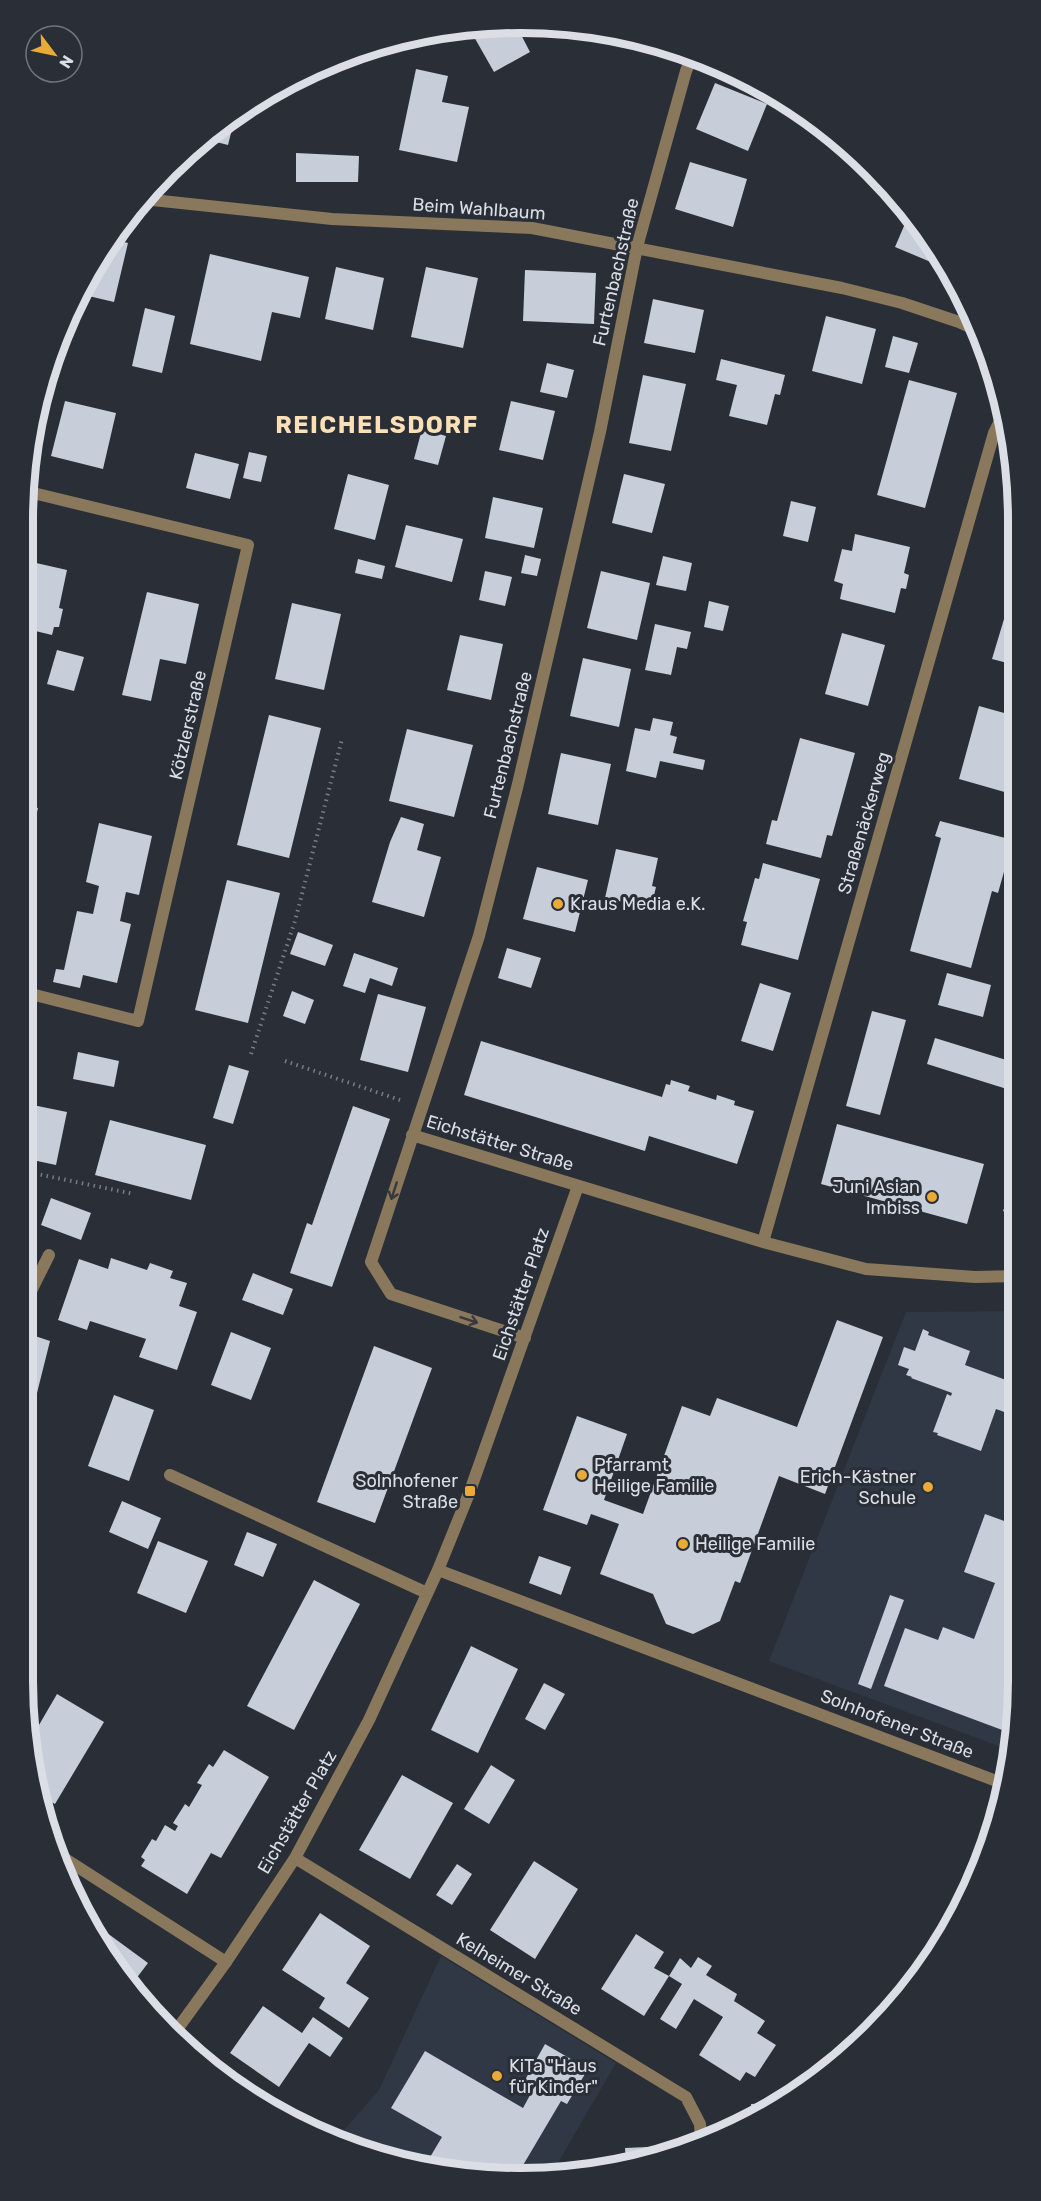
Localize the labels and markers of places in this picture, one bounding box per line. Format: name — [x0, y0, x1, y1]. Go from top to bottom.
place label: Kraus Media e.K. — [570, 893, 706, 915]
marker: Kraus Media e.K. — [551, 897, 565, 911]
place label: Juni Asian Imbiss — [832, 1176, 920, 1219]
marker: Juni Asian Imbiss — [925, 1190, 939, 1204]
place label: Pfarramt Heilige Familie — [594, 1454, 714, 1497]
place label: Erich-Kästner Schule — [800, 1466, 916, 1509]
marker: Pfarramt Heilige Familie — [575, 1468, 589, 1482]
place label: Solnhofener Straße — [355, 1470, 458, 1513]
marker: Erich-Kästner Schule — [921, 1480, 935, 1494]
marker: Solnhofener Straße — [463, 1484, 477, 1498]
place label: Heilige Familie — [695, 1533, 815, 1555]
marker: Heilige Familie — [676, 1537, 690, 1551]
place label: KiTa "Haus für Kinder" — [509, 2055, 598, 2098]
marker: KiTa "Haus für Kinder" — [490, 2069, 504, 2083]

